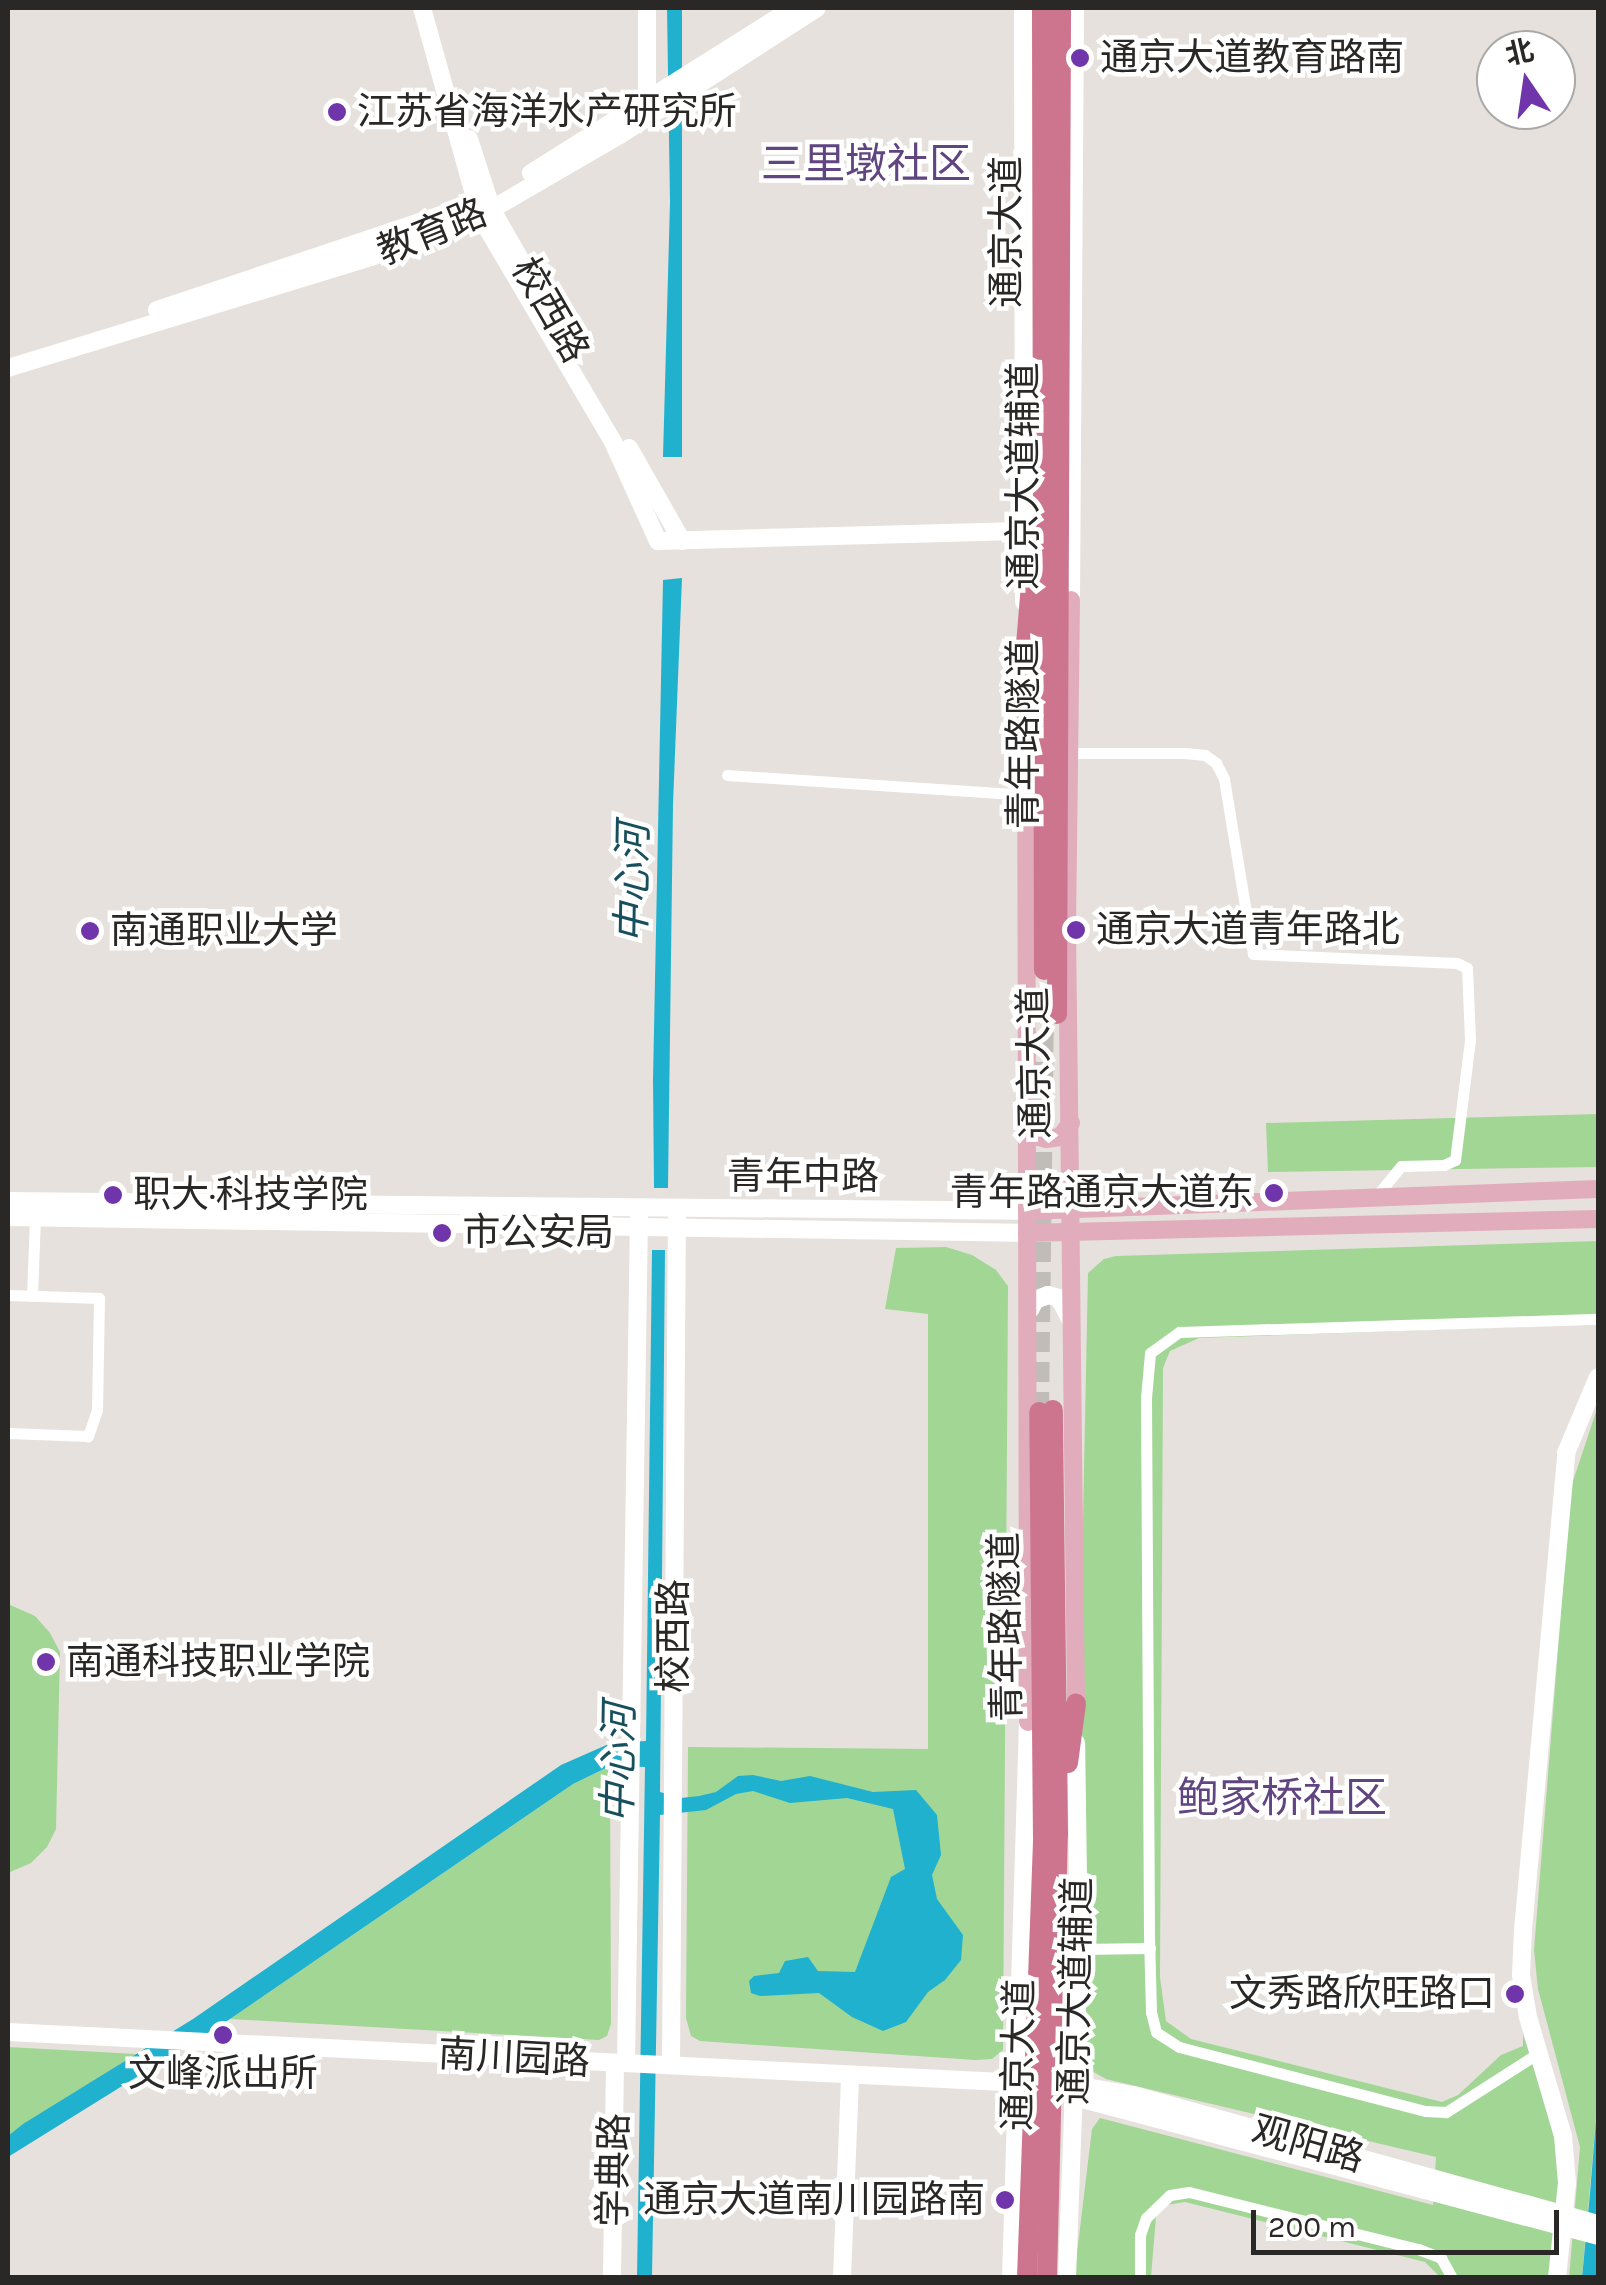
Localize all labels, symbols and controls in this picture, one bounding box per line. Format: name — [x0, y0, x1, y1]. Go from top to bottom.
north arrow — [1476, 30, 1576, 130]
text: 北 — [1502, 33, 1537, 71]
place label: 通京大道教育路南 — [1100, 35, 1404, 81]
marker: 通京大道教育路南 — [1069, 47, 1091, 69]
place label: 江苏省海洋水产研究所 — [357, 89, 737, 135]
marker: 江苏省海洋水产研究所 — [326, 101, 348, 123]
district label: 三里墩社区 — [761, 139, 971, 189]
street label: 通京大道 — [984, 156, 1030, 308]
street label: 教育路 — [371, 190, 493, 274]
street label: 校西路 — [502, 249, 598, 371]
street label: 通京大道辅道 — [1001, 362, 1047, 590]
street label: 青年路隧道 — [1001, 639, 1047, 829]
water label: 中心河 — [608, 823, 658, 943]
place label: 通京大道青年路北 — [1096, 907, 1400, 953]
place label: 南通职业大学 — [110, 908, 338, 954]
marker: 通京大道青年路北 — [1065, 919, 1087, 941]
marker: 南通职业大学 — [79, 920, 101, 942]
street label: 通京大道 — [1011, 987, 1059, 1139]
street label: 青年中路 — [727, 1154, 879, 1200]
place label: 青年路通京大道东 — [950, 1170, 1254, 1216]
place label: 职大·科技学院 — [133, 1172, 368, 1218]
marker: 青年路通京大道东 — [1263, 1182, 1285, 1204]
marker: 职大·科技学院 — [102, 1184, 124, 1206]
place label: 市公安局 — [462, 1210, 614, 1256]
marker: 市公安局 — [431, 1222, 453, 1244]
street label: 青年路隧道 — [982, 1532, 1030, 1722]
street label: 校西路 — [651, 1579, 697, 1693]
place label: 南通科技职业学院 — [66, 1639, 370, 1685]
marker: 南通科技职业学院 — [35, 1651, 57, 1673]
water label: 中心河 — [594, 1703, 644, 1823]
district label: 鲍家桥社区 — [1177, 1773, 1387, 1823]
street label: 通京大道辅道 — [1051, 1877, 1101, 2105]
place label: 文秀路欣旺路口 — [1229, 1971, 1495, 2017]
street label: 通京大道 — [995, 1979, 1043, 2131]
marker: 文秀路欣旺路口 — [1504, 1983, 1526, 2005]
marker: 文峰派出所 — [212, 2024, 234, 2046]
street label: 南川园路 — [437, 2031, 591, 2085]
place label: 文峰派出所 — [128, 2051, 318, 2097]
street label: 观阳路 — [1247, 2106, 1369, 2182]
street label: 学典路 — [590, 2113, 638, 2227]
place label: 通京大道南川园路南 — [643, 2177, 985, 2223]
marker: 通京大道南川园路南 — [994, 2189, 1016, 2211]
scale bar — [1256, 2190, 1564, 2252]
text: 200 m — [1268, 2209, 1356, 2245]

